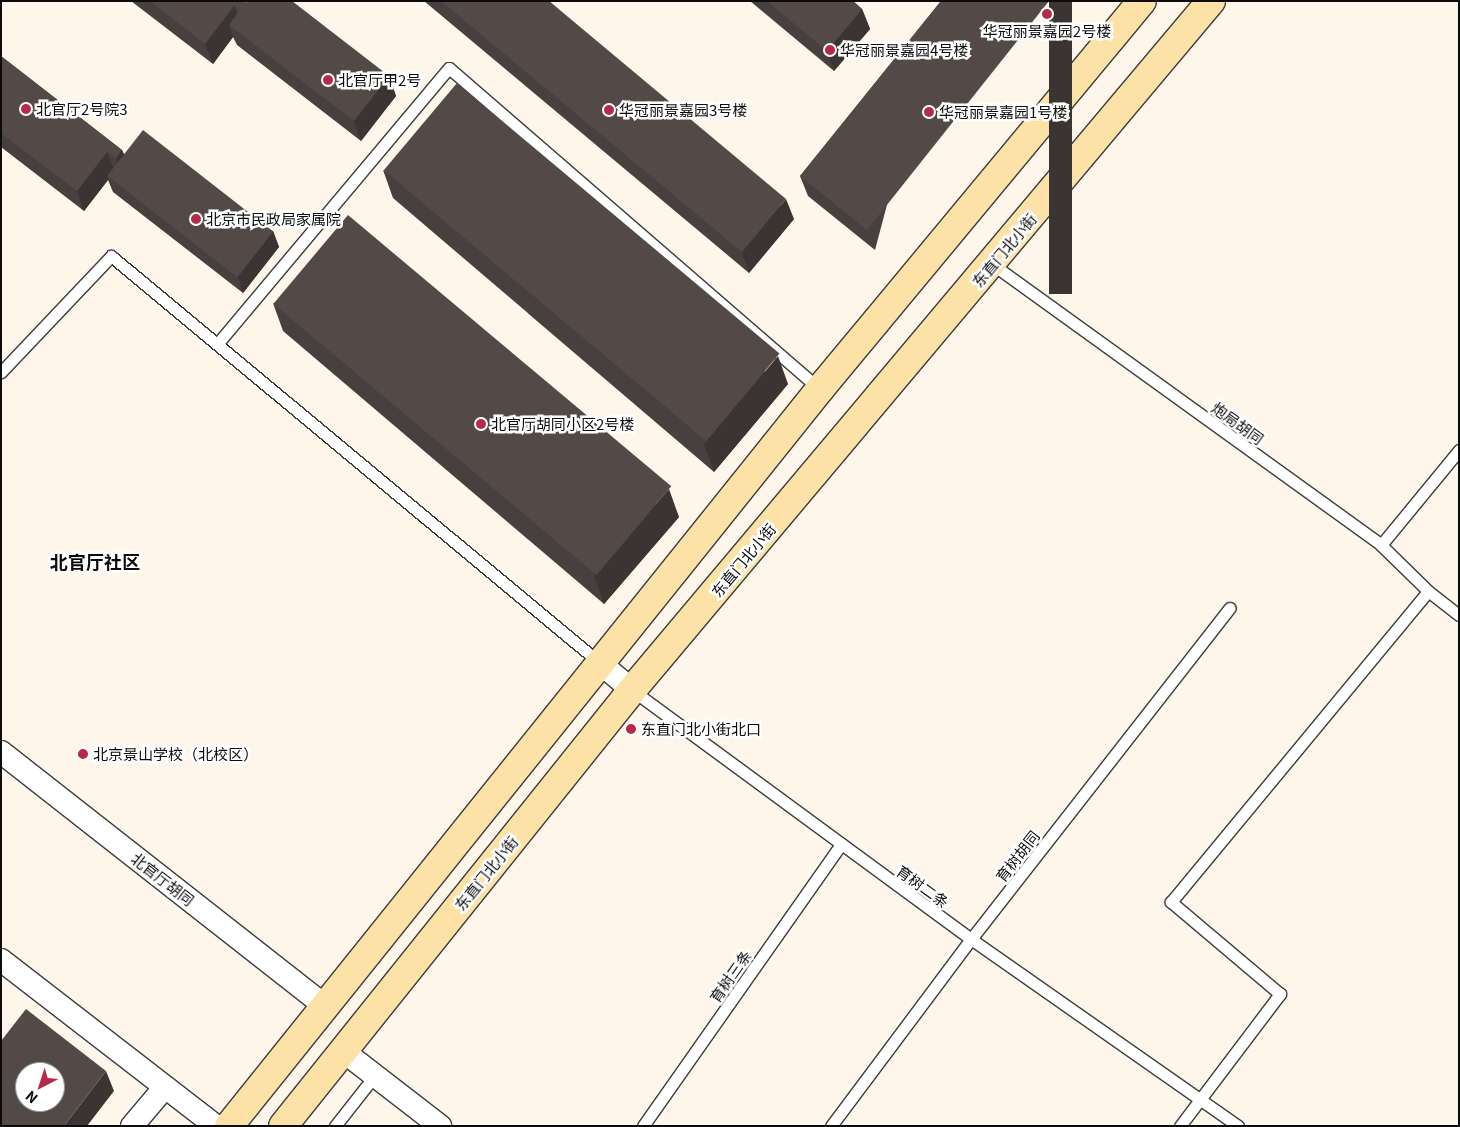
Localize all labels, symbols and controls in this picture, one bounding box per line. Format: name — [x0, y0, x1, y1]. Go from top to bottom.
marker: 华冠丽景嘉园2号楼 — [1041, 8, 1053, 20]
place label: 华冠丽景嘉园2号楼 — [983, 22, 1111, 40]
place label: 华冠丽景嘉园4号楼 — [840, 41, 968, 59]
marker: 华冠丽景嘉园4号楼 — [824, 44, 836, 56]
place label: 北官厅甲2号 — [338, 71, 421, 89]
marker: 北官厅甲2号 — [322, 74, 334, 86]
place label: 北官厅2号院3 — [36, 100, 128, 118]
place label: 华冠丽景嘉园3号楼 — [619, 101, 747, 119]
marker: 北官厅2号院3 — [20, 103, 32, 115]
place label: 华冠丽景嘉园1号楼 — [939, 103, 1067, 121]
marker: 华冠丽景嘉园3号楼 — [603, 104, 615, 116]
marker: 华冠丽景嘉园1号楼 — [923, 106, 935, 118]
place label: 北京市民政局家属院 — [206, 210, 341, 228]
street label: 东直门北小街 — [968, 210, 1040, 290]
marker: 北京市民政局家属院 — [190, 213, 202, 225]
street label: 炮局胡同 — [1208, 398, 1268, 448]
place label: 北官厅胡同小区2号楼 — [491, 415, 634, 433]
marker: 北官厅胡同小区2号楼 — [475, 418, 487, 430]
street label: 东直门北小街 — [707, 520, 779, 600]
district label: 北官厅社区 — [50, 550, 140, 572]
place label: 东直门北小街北口 — [641, 720, 761, 738]
marker: 东直门北小街北口 — [625, 723, 637, 735]
place label: 北京景山学校（北校区） — [93, 745, 258, 763]
marker: 北京景山学校（北校区） — [77, 748, 89, 760]
street label: 育树胡同 — [991, 827, 1043, 885]
street label: 东直门北小街 — [451, 832, 521, 914]
street label: 北官厅胡同 — [128, 849, 198, 909]
street label: 育树二条 — [893, 861, 953, 911]
street label: 育树三条 — [705, 946, 755, 1006]
north arrow — [15, 1062, 65, 1112]
text: N — [21, 1087, 41, 1109]

